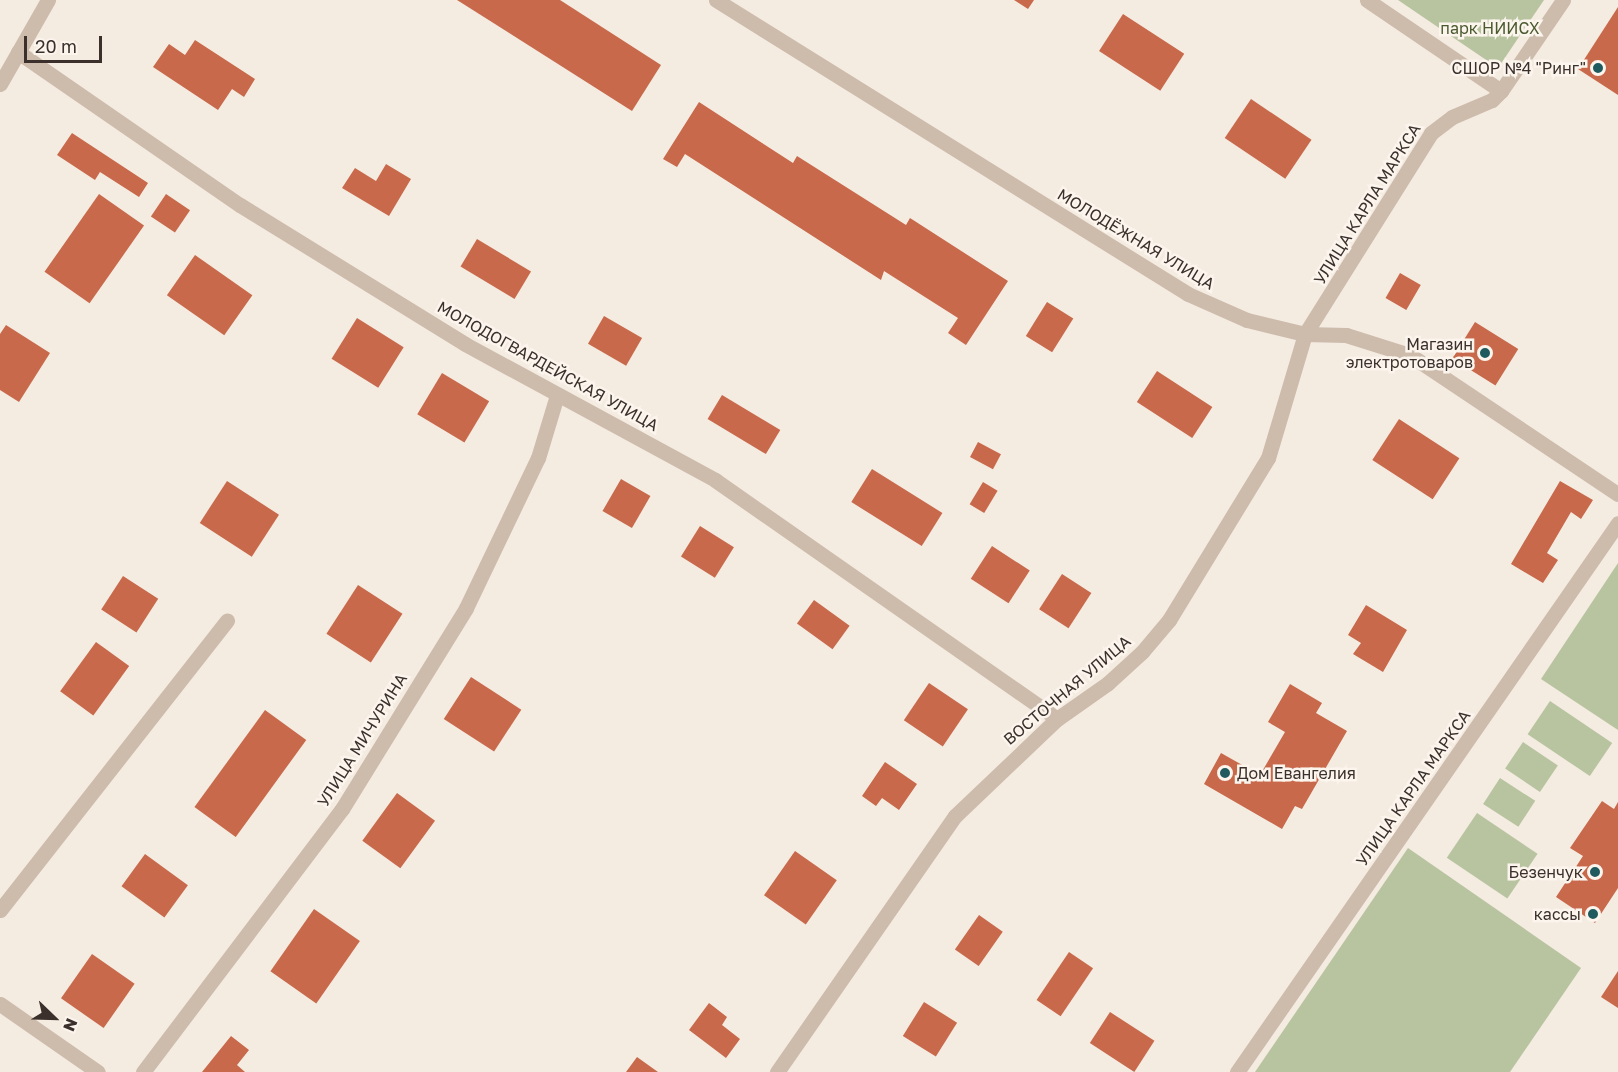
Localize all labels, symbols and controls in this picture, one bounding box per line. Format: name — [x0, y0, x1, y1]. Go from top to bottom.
park label: парк НИИСХ — [1440, 18, 1540, 38]
scale bar — [27, 24, 105, 62]
text: 20 m — [35, 35, 77, 57]
place label: СШОР №4 "Ринг" — [1452, 58, 1586, 78]
marker: СШОР №4 "Ринг" — [1591, 61, 1605, 75]
street label: УЛИЦА КАРЛА МАРКСА — [1310, 120, 1424, 288]
street label: МОЛОДЁЖНАЯ УЛИЦА — [1054, 184, 1218, 294]
street label: МОЛОДОГВАРДЕЙСКАЯ УЛИЦА — [434, 297, 662, 435]
place label: Магазин электротоваров — [1346, 334, 1473, 372]
marker: Магазин электротоваров — [1478, 346, 1492, 360]
street label: ВОСТОЧНАЯ УЛИЦА — [1000, 631, 1134, 749]
street label: УЛИЦА МИЧУРИНА — [313, 670, 411, 810]
street label: УЛИЦА КАРЛА МАРКСА — [1352, 706, 1474, 870]
place label: Дом Евангелия — [1237, 763, 1356, 783]
marker: Дом Евангелия — [1218, 766, 1232, 780]
place label: Безенчук — [1509, 862, 1583, 882]
marker: Безенчук — [1588, 865, 1602, 879]
place label: кассы — [1534, 904, 1581, 924]
marker: кассы — [1586, 907, 1600, 921]
north arrow — [24, 988, 84, 1048]
text: N — [59, 1016, 82, 1035]

